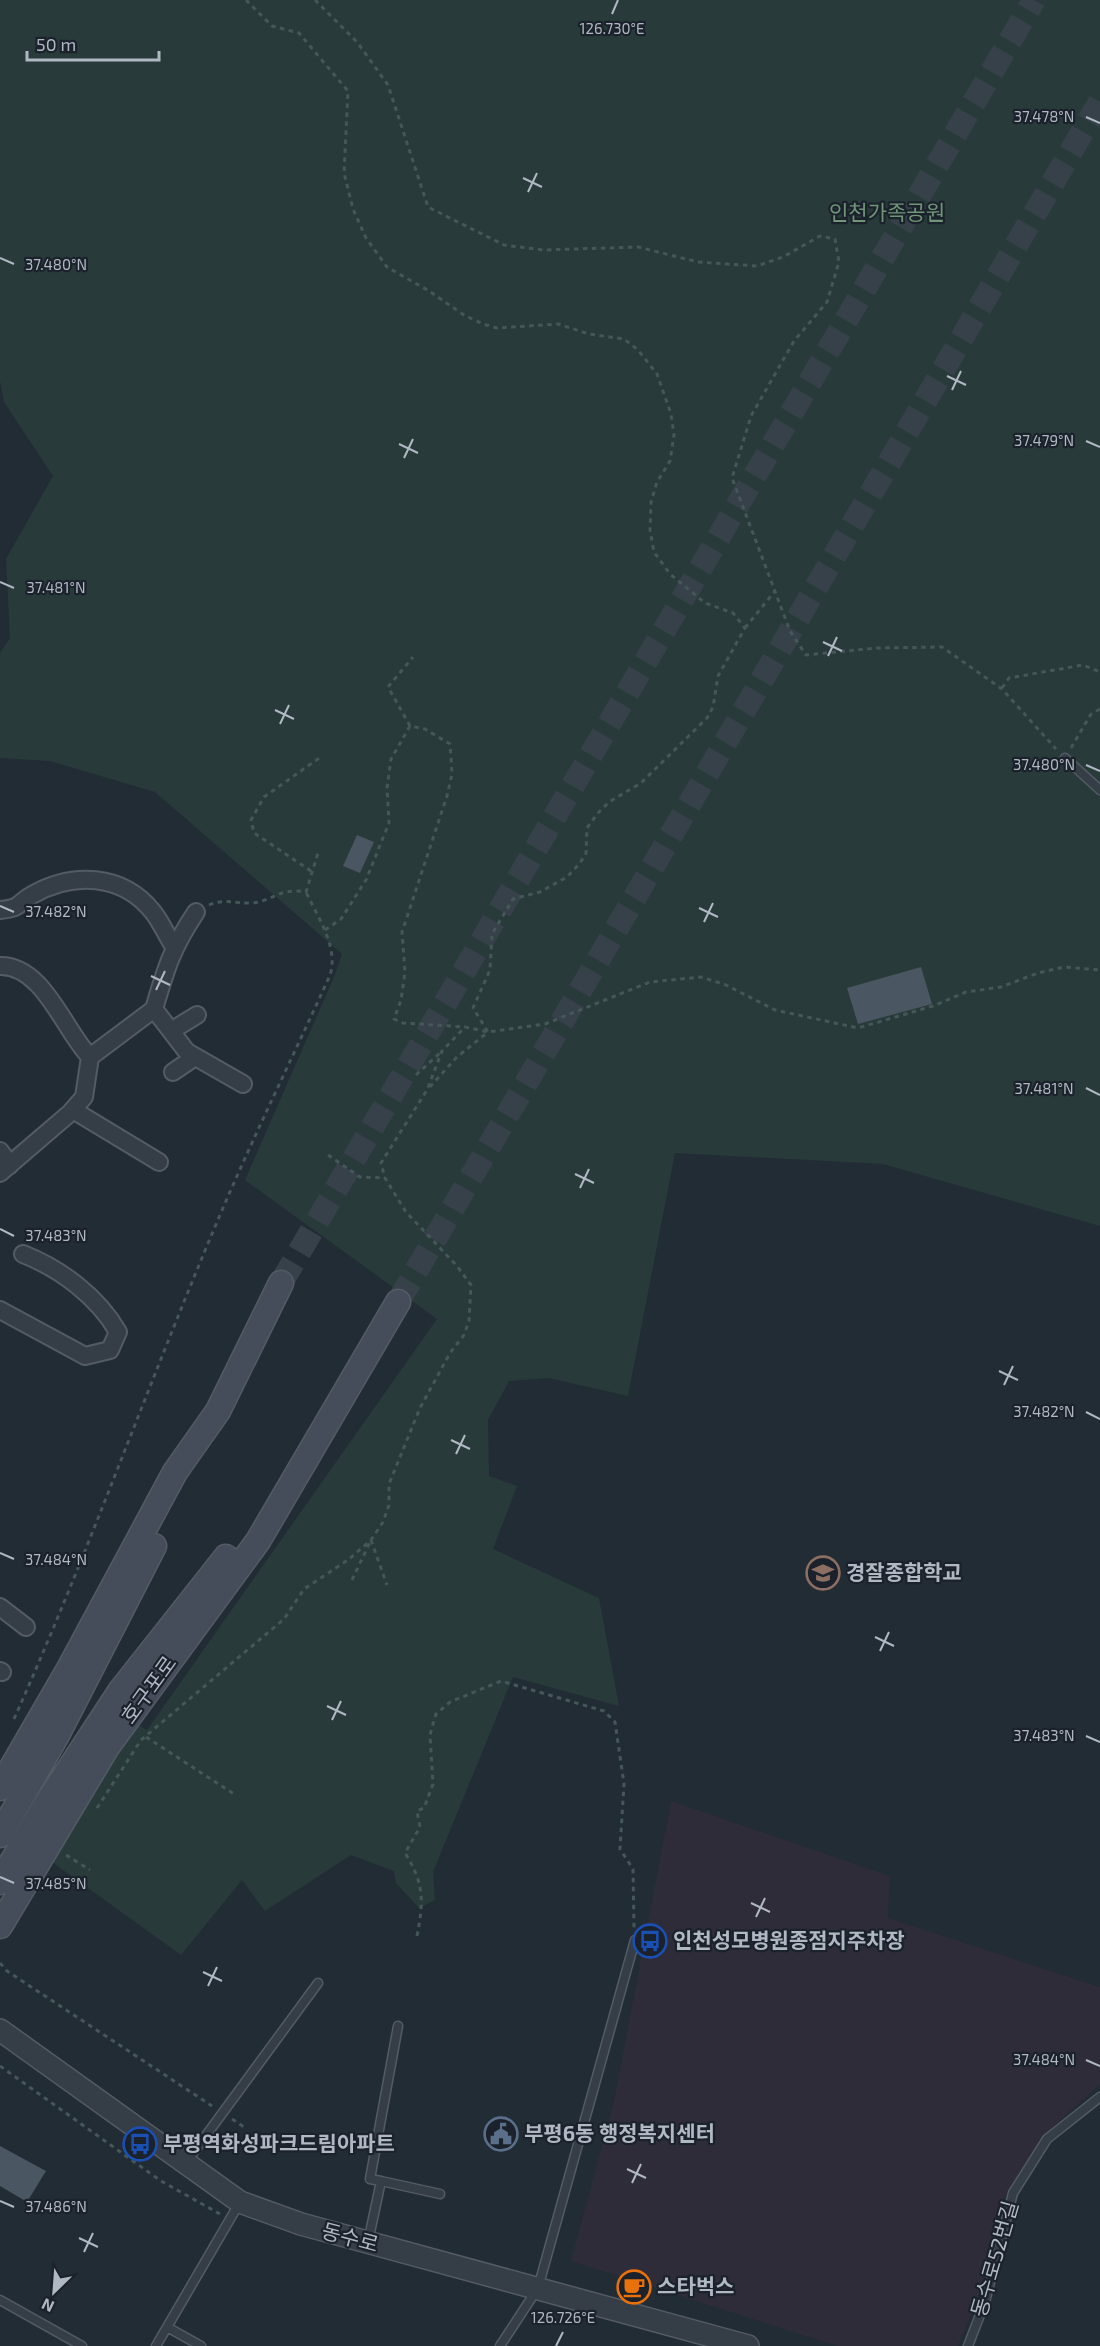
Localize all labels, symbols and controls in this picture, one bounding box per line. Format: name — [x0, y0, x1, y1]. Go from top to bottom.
text: 126.730°E — [580, 19, 644, 37]
scale bar — [27, 24, 159, 62]
text: 50 m — [36, 33, 76, 55]
text: 37.478°N — [1014, 107, 1074, 125]
park label: 인천가족공원 — [829, 199, 945, 224]
text: 37.480°N — [25, 255, 87, 273]
text: 37.479°N — [1014, 431, 1074, 449]
text: 37.481°N — [27, 578, 85, 596]
text: 37.480°N — [1013, 755, 1075, 773]
text: 37.482°N — [25, 902, 87, 920]
text: 37.481°N — [1015, 1079, 1073, 1097]
text: 37.483°N — [25, 1226, 87, 1244]
text: 37.482°N — [1013, 1402, 1075, 1420]
text: 37.484°N — [25, 1550, 87, 1568]
school or university icon: 경잘종합학교 — [805, 1555, 841, 1591]
place label: 경잘종합학교 — [846, 1559, 962, 1584]
street label: 호구포로 — [115, 1651, 181, 1728]
text: 37.483°N — [1013, 1726, 1075, 1744]
text: 37.485°N — [25, 1874, 87, 1892]
bus stop icon: 인천성모병원종점지주차장 — [632, 1923, 668, 1959]
place label: 인천성모병원종점지주차장 — [673, 1927, 905, 1952]
text: 37.484°N — [1013, 2050, 1075, 2068]
public building icon: 부평6동 행정복지센터 — [483, 2116, 519, 2152]
place label: 부평6동 행정복지센터 — [524, 2120, 715, 2145]
bus stop icon: 부평역화성파크드림아파트 — [122, 2126, 158, 2162]
place label: 부평역화성파크드림아파트 — [163, 2130, 395, 2155]
text: 37.486°N — [25, 2197, 87, 2215]
street label: 동수로52번길 — [965, 2198, 1022, 2320]
street label: 동수로 — [319, 2217, 382, 2256]
north arrow — [24, 2262, 84, 2322]
cafe icon: 스타벅스 — [616, 2269, 652, 2305]
place label: 스타벅스 — [657, 2273, 734, 2298]
text: N — [38, 2295, 57, 2317]
text: 126.726°E — [531, 2308, 595, 2326]

